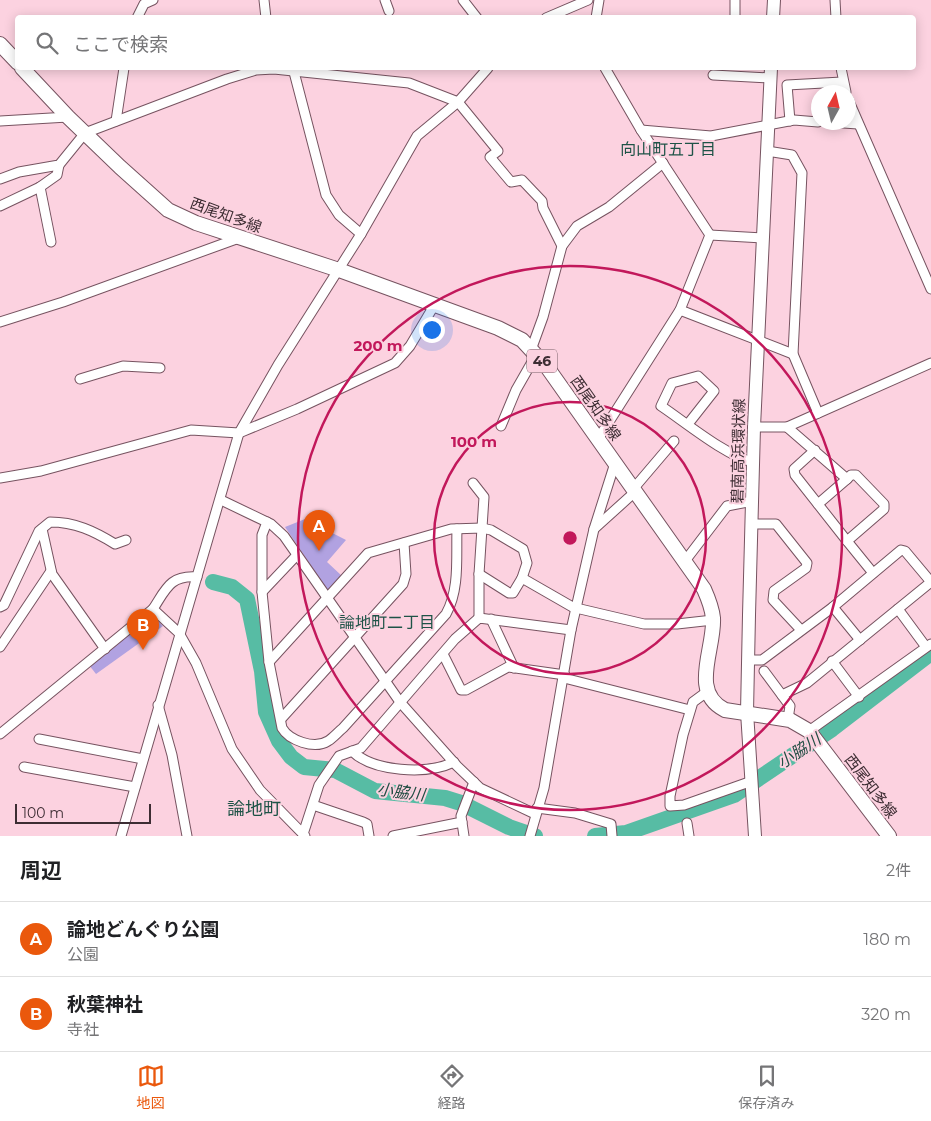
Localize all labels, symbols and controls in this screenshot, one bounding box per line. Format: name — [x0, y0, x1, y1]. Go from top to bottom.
search box — [15, 15, 916, 70]
icon: search — [33, 29, 61, 57]
text: ここで検索 — [73, 33, 168, 56]
north arrow — [811, 85, 856, 130]
district label: 向山町五丁目 — [620, 140, 716, 159]
street label: 西尾知多線 — [188, 193, 264, 237]
your location — [419, 317, 445, 343]
text: 200 m — [353, 336, 403, 355]
road number: 46 — [527, 350, 557, 372]
street label: 西尾知多線 — [567, 372, 625, 444]
street label: 碧南高浜環状線 — [728, 398, 748, 504]
text: 100 m — [451, 432, 497, 451]
pin: A — [303, 510, 335, 551]
centre of rings — [561, 529, 579, 547]
pin: B — [127, 609, 159, 650]
district label: 論地町二丁目 — [339, 613, 435, 632]
water label: 小脇川 — [774, 729, 826, 772]
street label: 西尾知多線 — [841, 750, 901, 822]
water label: 小脇川 — [376, 780, 428, 805]
district label: 論地町 — [227, 798, 281, 820]
scale bar — [15, 801, 151, 824]
text: 100 m — [22, 804, 64, 822]
text: 周辺 — [20, 858, 62, 883]
text: 2件 — [886, 861, 911, 880]
text: 論地どんぐり公園 — [67, 918, 219, 941]
text: A — [30, 930, 42, 949]
text: 180 m — [863, 930, 911, 949]
text: 公園 — [67, 945, 99, 964]
text: 秋葉神社 — [67, 993, 143, 1016]
text: B — [30, 1005, 42, 1024]
text: 320 m — [861, 1005, 911, 1024]
text: 寺社 — [67, 1020, 99, 1039]
tab: 地図 — [137, 1062, 165, 1112]
tab: 経路 — [438, 1062, 466, 1112]
tab: 保存済み — [739, 1062, 795, 1112]

